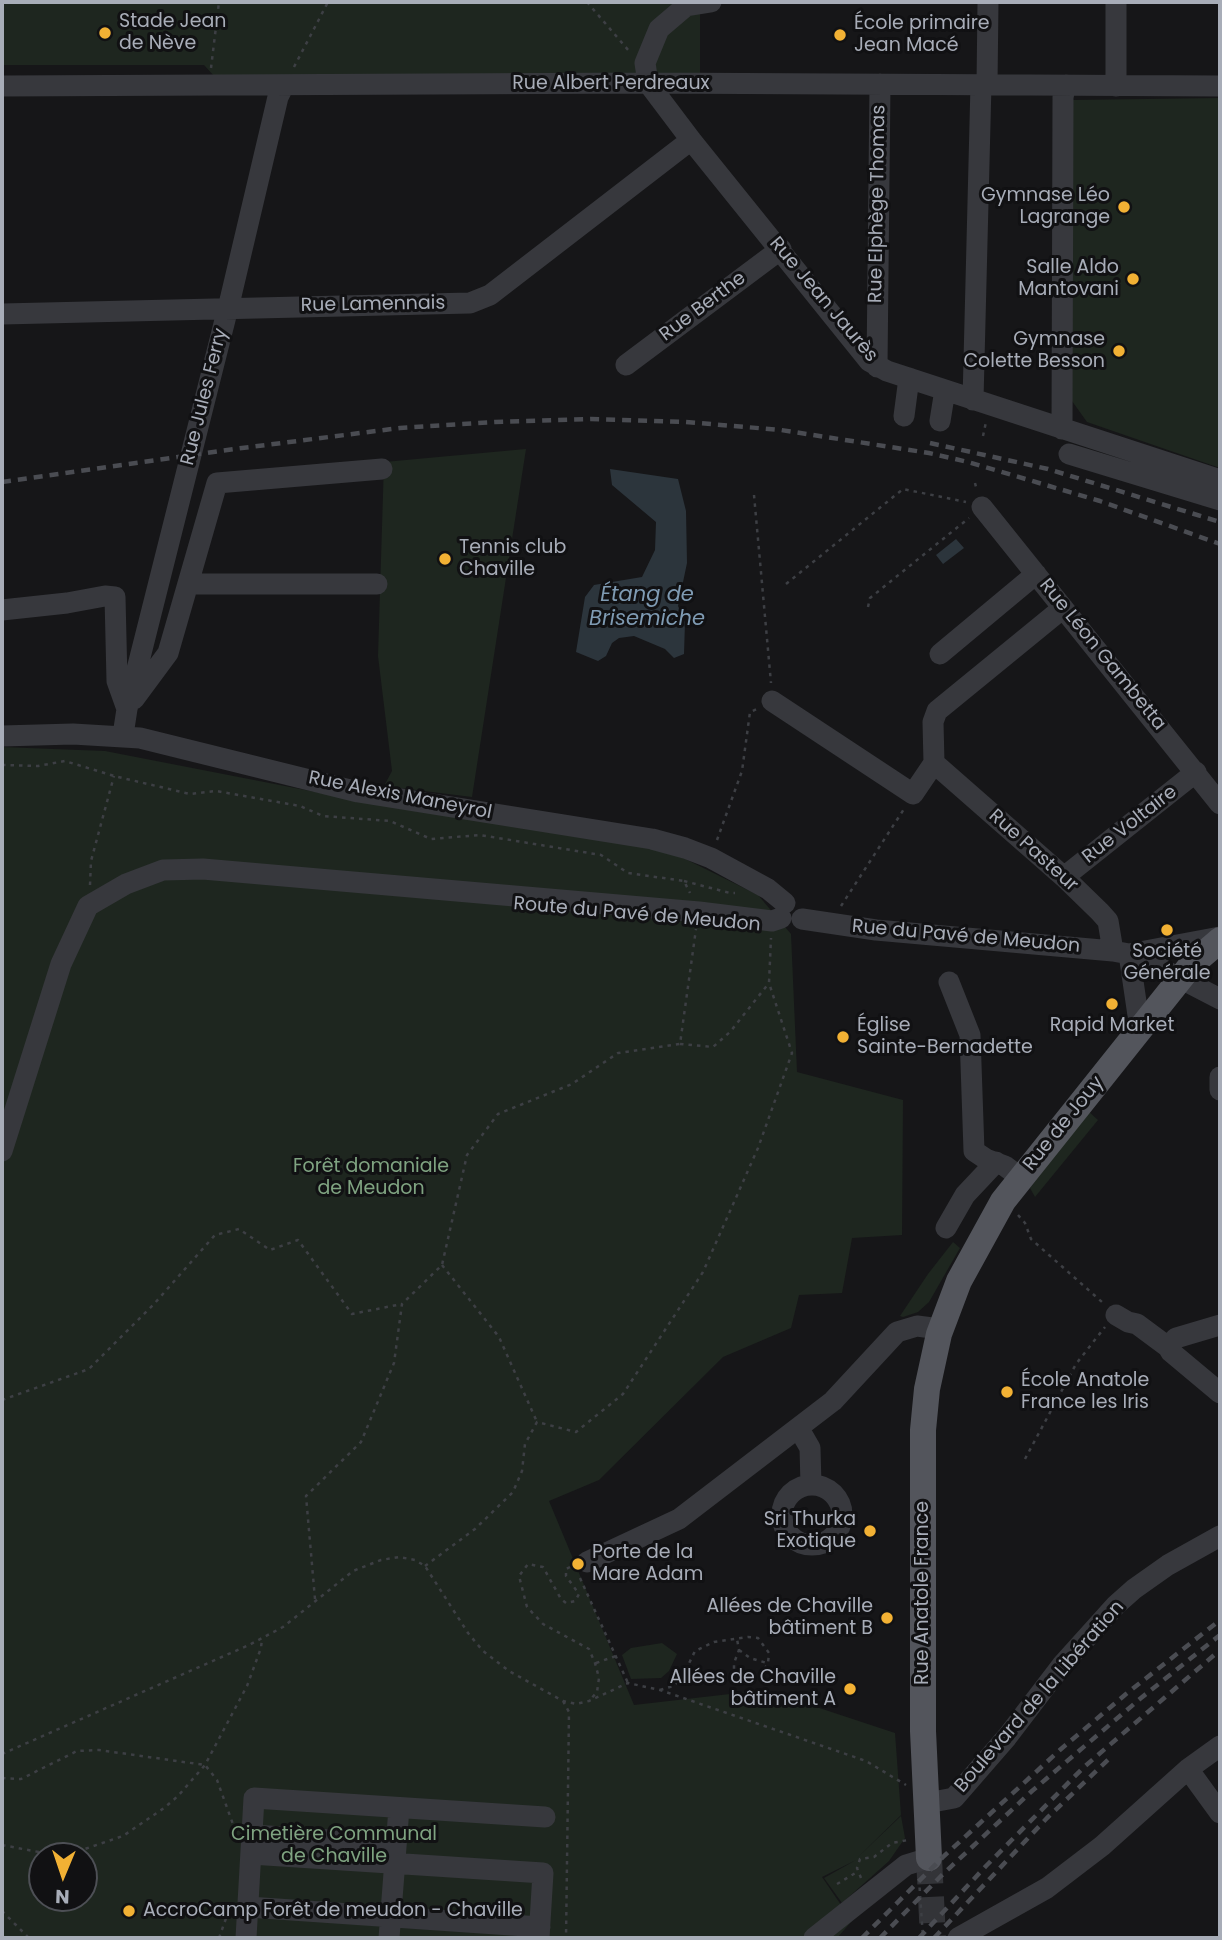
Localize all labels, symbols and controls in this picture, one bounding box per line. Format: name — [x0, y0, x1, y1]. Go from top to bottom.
place label: Stade Jean de Nève — [119, 11, 226, 55]
place label: École primaire Jean Macé — [854, 13, 990, 57]
marker: Stade Jean de Nève — [97, 25, 113, 41]
marker: École primaire Jean Macé — [832, 27, 848, 43]
street label: Rue Albert Perdreaux — [512, 73, 710, 95]
street label: Rue Elphège Thomas — [865, 105, 891, 303]
place label: Gymnase Léo Lagrange — [981, 185, 1110, 229]
marker: Gymnase Léo Lagrange — [1116, 199, 1132, 215]
street label: Rue Jean Jaurès — [764, 233, 882, 367]
place label: Salle Aldo Mantovani — [1018, 257, 1119, 301]
street label: Rue Berthe — [655, 267, 751, 347]
marker: Salle Aldo Mantovani — [1125, 271, 1141, 287]
street label: Rue Lamennais — [300, 292, 446, 318]
street label: Rue Jules Ferry — [177, 326, 233, 468]
place label: Gymnase Colette Besson — [963, 329, 1105, 373]
marker: Gymnase Colette Besson — [1111, 343, 1127, 359]
place label: Tennis club Chaville — [459, 537, 566, 581]
marker: Tennis club Chaville — [437, 551, 453, 567]
street label: Rue Léon Gambetta — [1034, 575, 1170, 735]
water label: Étang de Brisemiche — [589, 583, 705, 633]
street label: Rue Alexis Maneyrol — [306, 767, 494, 825]
street label: Rue Voltaire — [1078, 781, 1182, 869]
street label: Rue Pasteur — [984, 805, 1082, 897]
street label: Route du Pavé de Meudon — [512, 893, 762, 937]
street label: Rue du Pavé de Meudon — [851, 916, 1081, 958]
marker: Société Générale — [1159, 922, 1175, 938]
place label: Société Générale — [1124, 941, 1210, 985]
marker: Rapid Market — [1104, 996, 1120, 1012]
place label: Église Sainte-Bernadette — [857, 1015, 1033, 1059]
place label: Rapid Market — [1050, 1015, 1174, 1037]
marker: Église Sainte-Bernadette — [835, 1029, 851, 1045]
street label: Rue de Jouy — [1019, 1072, 1109, 1176]
park label: Forêt domaniale de Meudon — [293, 1156, 449, 1200]
place label: École Anatole France les Iris — [1021, 1370, 1149, 1414]
marker: École Anatole France les Iris — [999, 1384, 1015, 1400]
street label: Rue Anatole France — [912, 1501, 934, 1685]
place label: Sri Thurka Exotique — [764, 1509, 856, 1553]
marker: Sri Thurka Exotique — [862, 1523, 878, 1539]
place label: Porte de la Mare Adam — [592, 1542, 703, 1586]
marker: Porte de la Mare Adam — [570, 1556, 586, 1572]
place label: Allées de Chaville bâtiment B — [706, 1596, 873, 1640]
street label: Boulevard de la Libération — [951, 1596, 1129, 1798]
marker: Allées de Chaville bâtiment B — [879, 1610, 895, 1626]
place label: Allées de Chaville bâtiment A — [669, 1667, 836, 1711]
marker: Allées de Chaville bâtiment A — [842, 1681, 858, 1697]
park label: Cimetière Communal de Chaville — [231, 1824, 437, 1868]
north arrow — [28, 1842, 98, 1912]
text: N — [55, 1883, 70, 1910]
place label: AccroCamp Forêt de meudon - Chaville — [143, 1900, 523, 1922]
marker: AccroCamp Forêt de meudon - Chaville — [121, 1903, 137, 1919]

